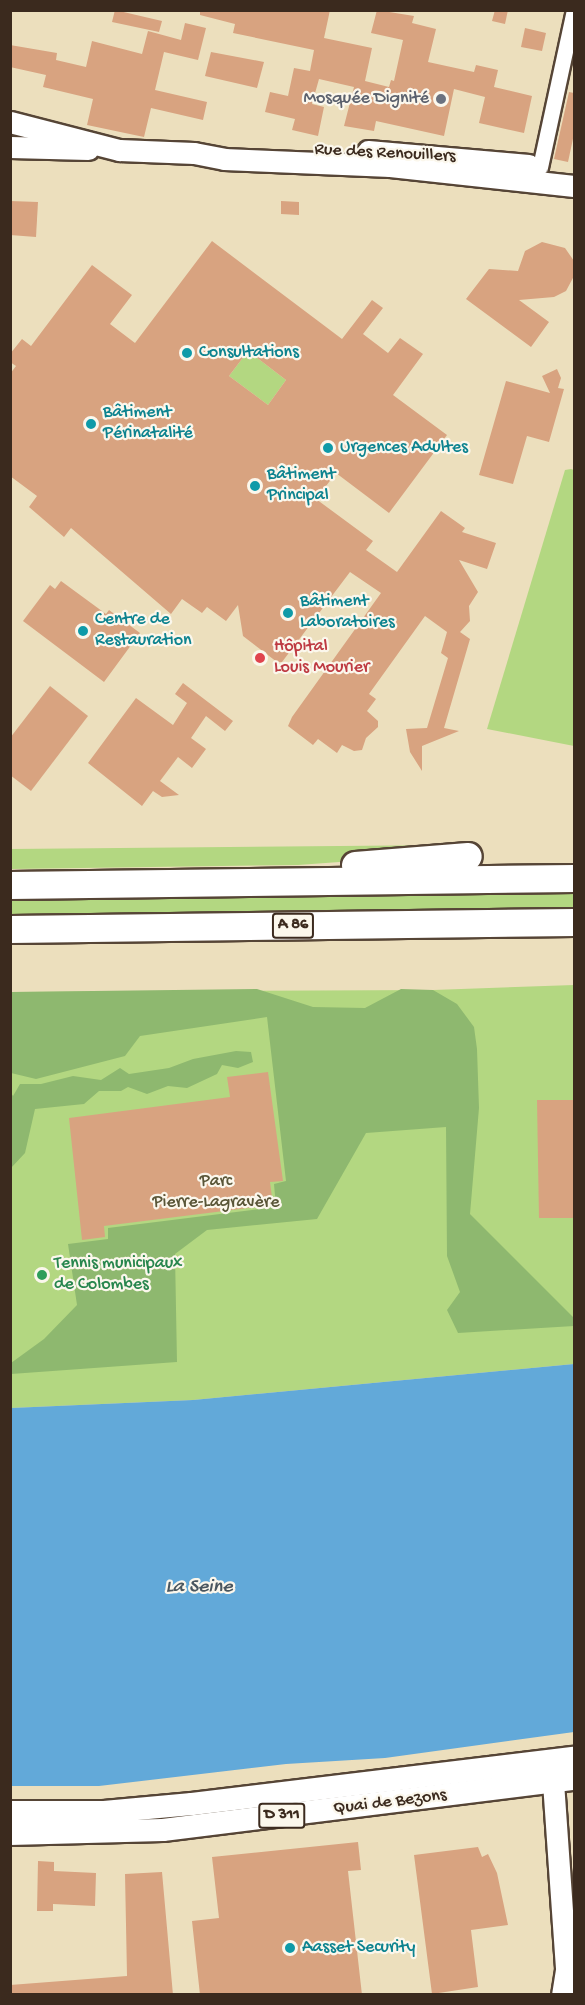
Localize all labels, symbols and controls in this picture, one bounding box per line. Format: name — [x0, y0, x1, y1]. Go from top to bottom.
place label: Mosquée Dignité — [304, 88, 429, 110]
marker: Mosquée Dignité — [434, 92, 448, 106]
street label: Rue des Renouillers — [314, 140, 456, 168]
place label: Consultations — [199, 342, 299, 364]
marker: Consultations — [180, 346, 194, 360]
place label: Bâtiment Périnatalité — [103, 403, 193, 446]
marker: Bâtiment Périnatalité — [84, 417, 98, 431]
place label: Urgences Adultes — [340, 437, 468, 459]
marker: Urgences Adultes — [321, 441, 335, 455]
place label: Bâtiment Principal — [267, 465, 335, 508]
marker: Bâtiment Principal — [248, 479, 262, 493]
place label: Bâtiment Laboratoires — [300, 592, 395, 634]
marker: Bâtiment Laboratoires — [281, 606, 295, 620]
place label: Centre de Restauration — [95, 610, 192, 652]
marker: Centre de Restauration — [76, 624, 90, 638]
place label: Hôpital Louis Mourier — [274, 637, 369, 680]
marker: Hôpital Louis Mourier — [251, 649, 269, 667]
road number: A 86 — [270, 913, 316, 939]
park label: Parc Pierre-Lagravère — [153, 1172, 279, 1214]
place label: Tennis municipaux de Colombes — [54, 1254, 183, 1296]
marker: Tennis municipaux de Colombes — [35, 1268, 49, 1282]
water label: La Seine — [166, 1575, 232, 1599]
street label: Quai de Bezons — [332, 1785, 448, 1821]
road number: D 311 — [258, 1803, 306, 1829]
place label: Aasset Security — [302, 1937, 415, 1959]
marker: Aasset Security — [283, 1941, 297, 1955]

